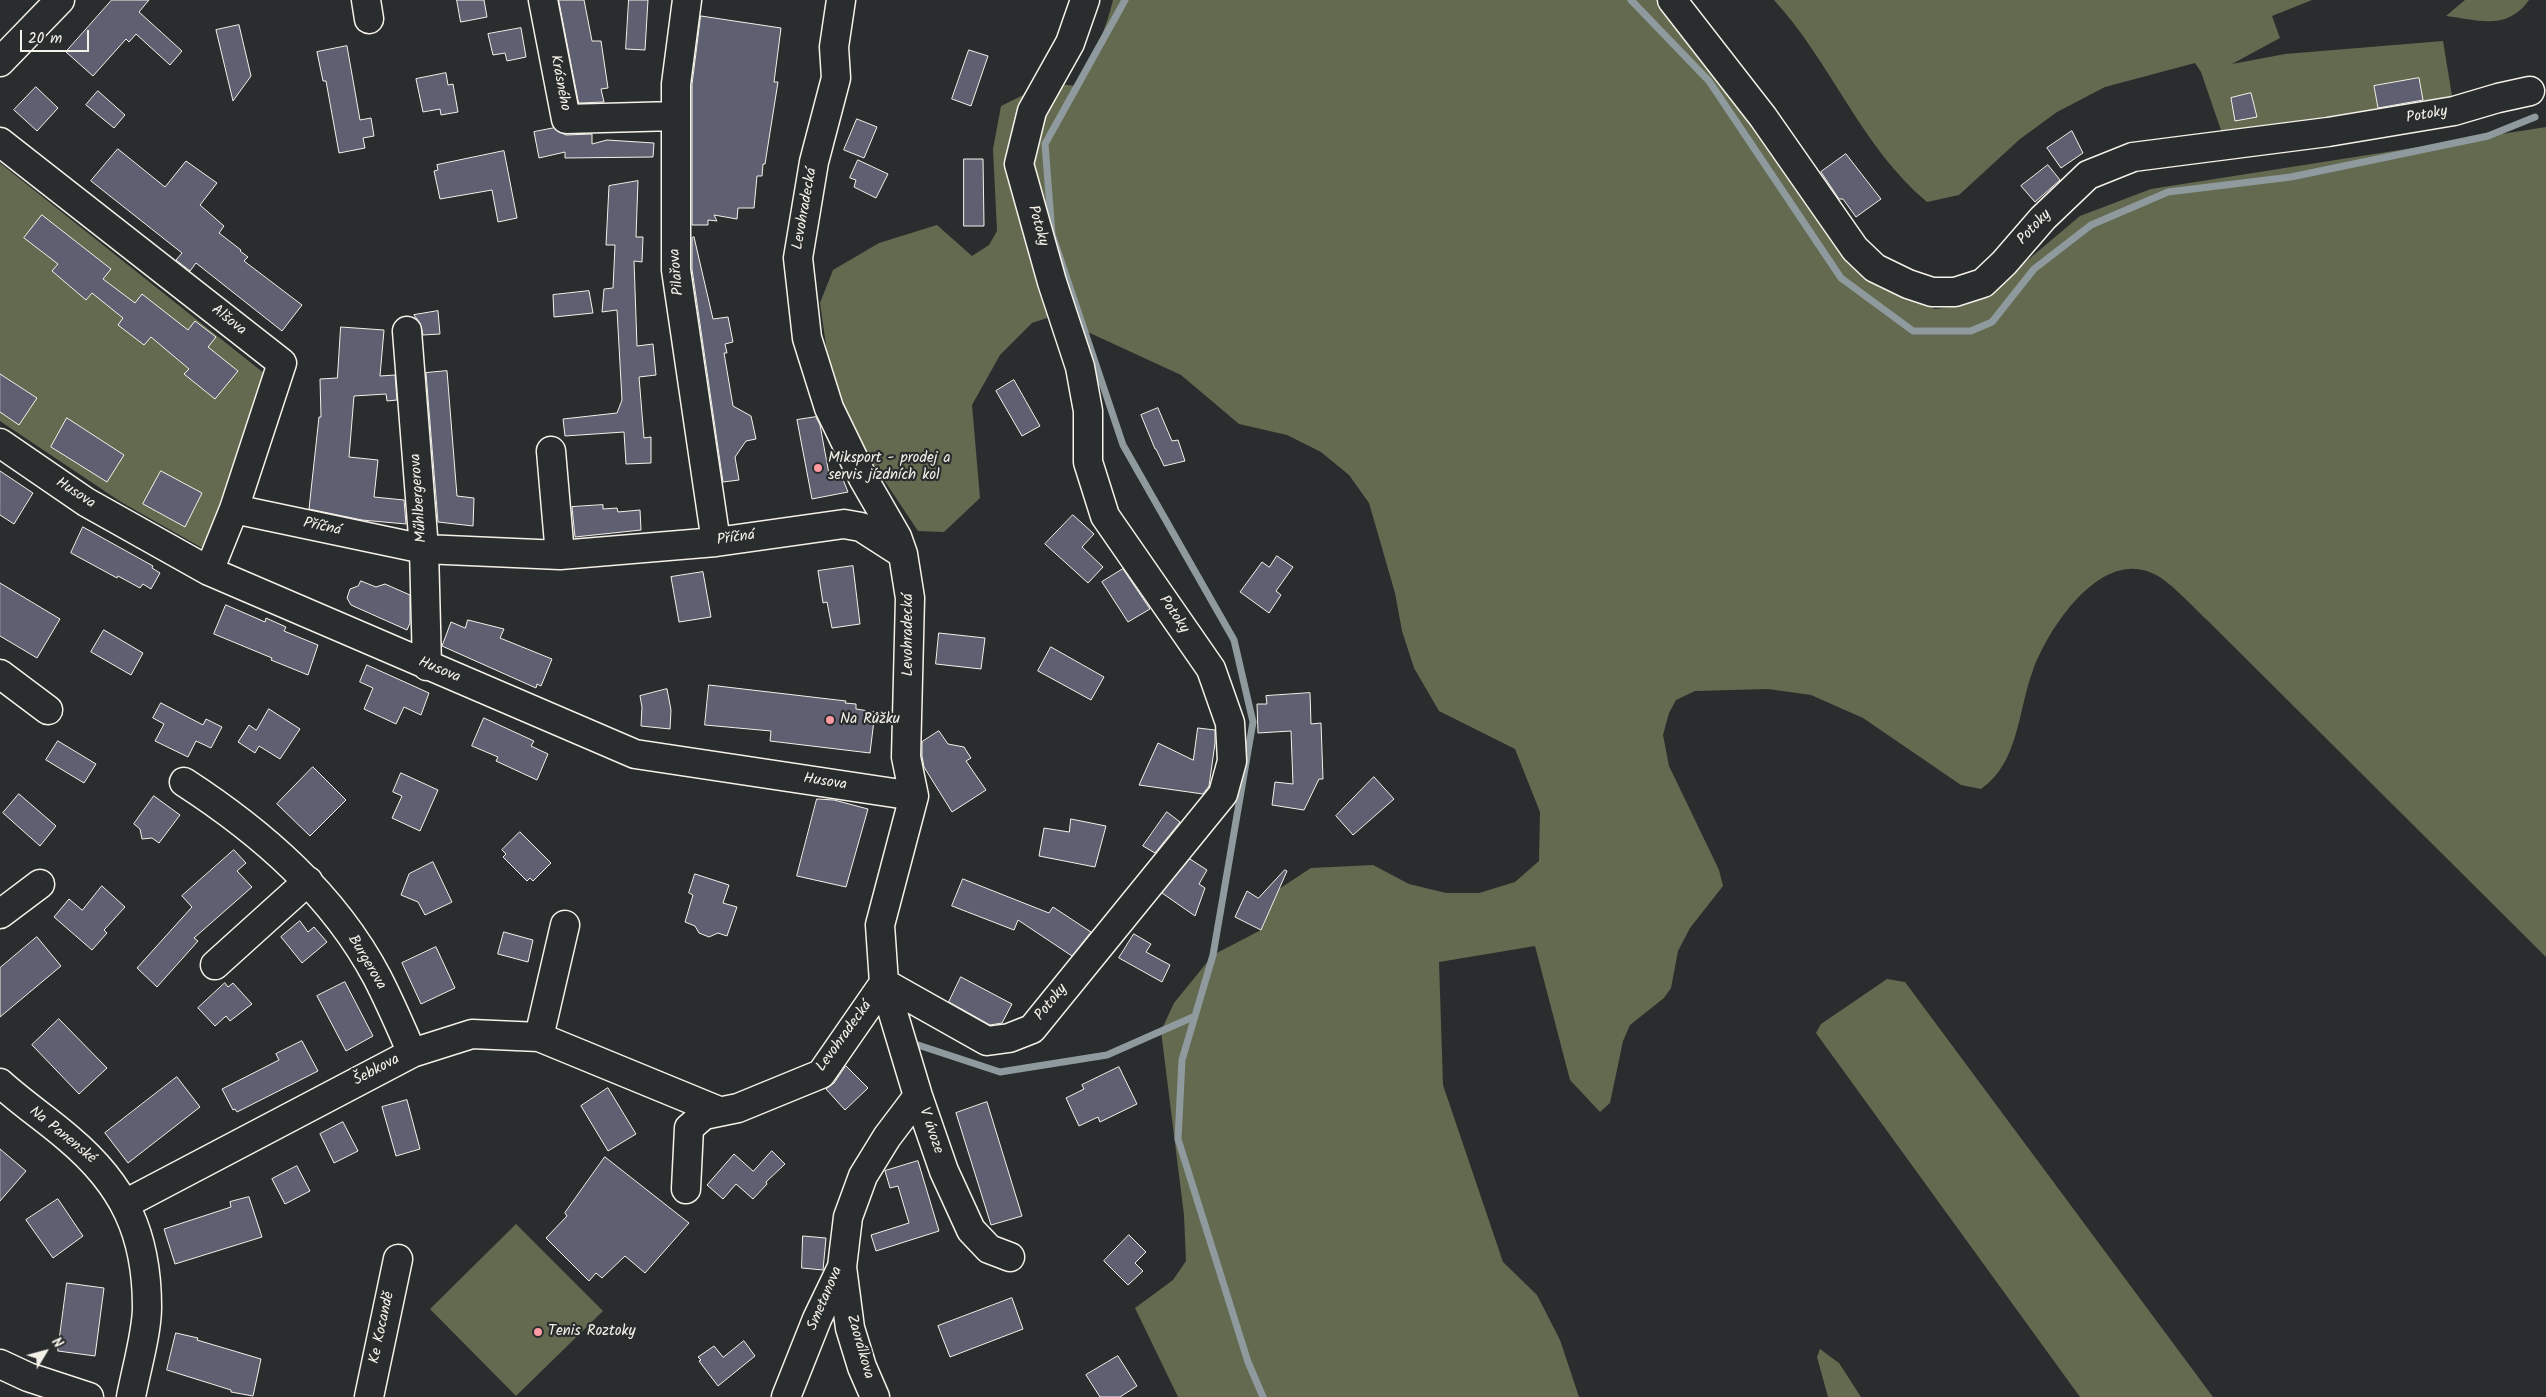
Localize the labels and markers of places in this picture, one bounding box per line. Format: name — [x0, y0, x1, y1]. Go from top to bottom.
place label: Miksport - prodej a servis jízdních kol — [828, 450, 951, 485]
marker: Miksport - prodej a servis jízdních kol — [812, 462, 824, 474]
place label: Na Růžku — [840, 711, 900, 729]
marker: Na Růžku — [824, 714, 836, 726]
place label: Tenis Roztoky — [548, 1323, 636, 1341]
marker: Tenis Roztoky — [532, 1326, 544, 1338]

